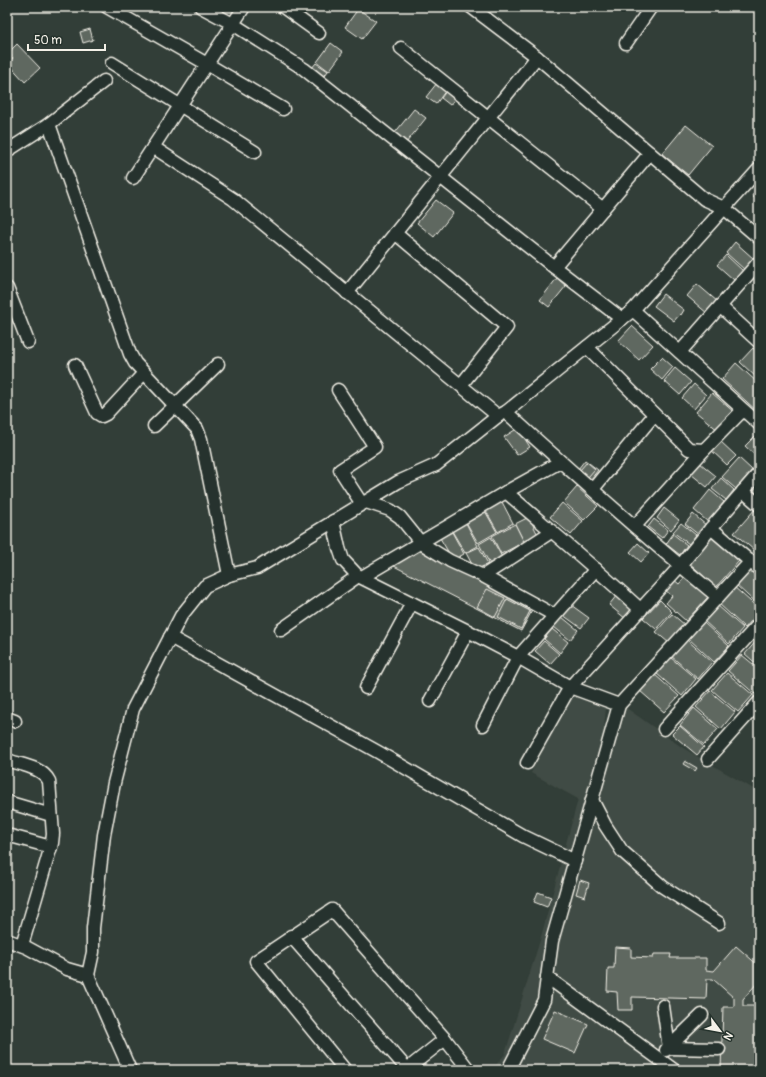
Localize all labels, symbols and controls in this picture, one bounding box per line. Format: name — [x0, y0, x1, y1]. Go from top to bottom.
scale bar — [28, 26, 105, 52]
text: 50 m — [34, 33, 62, 48]
north arrow — [700, 1011, 740, 1051]
text: N — [720, 1029, 736, 1043]

